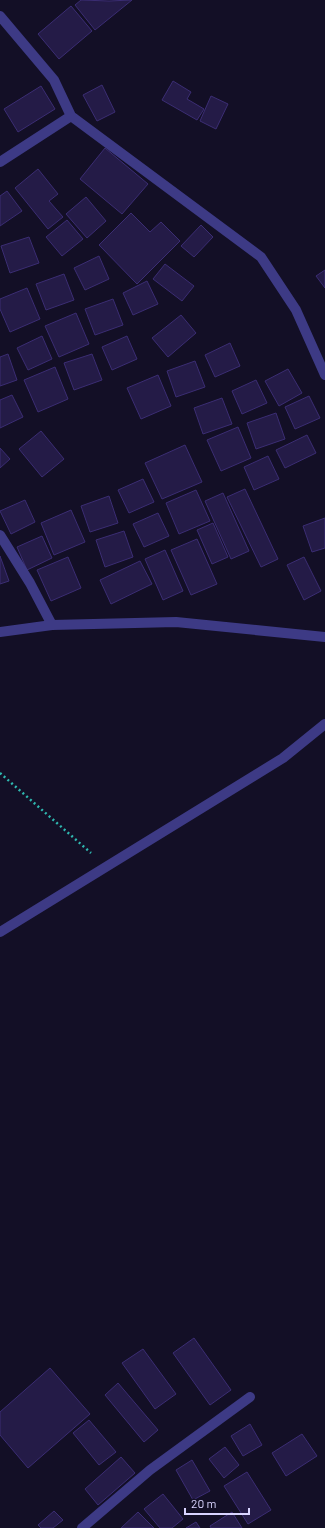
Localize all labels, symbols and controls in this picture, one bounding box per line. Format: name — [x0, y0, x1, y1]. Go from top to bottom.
scale bar — [185, 1490, 249, 1516]
text: 20 m — [191, 1496, 217, 1510]

